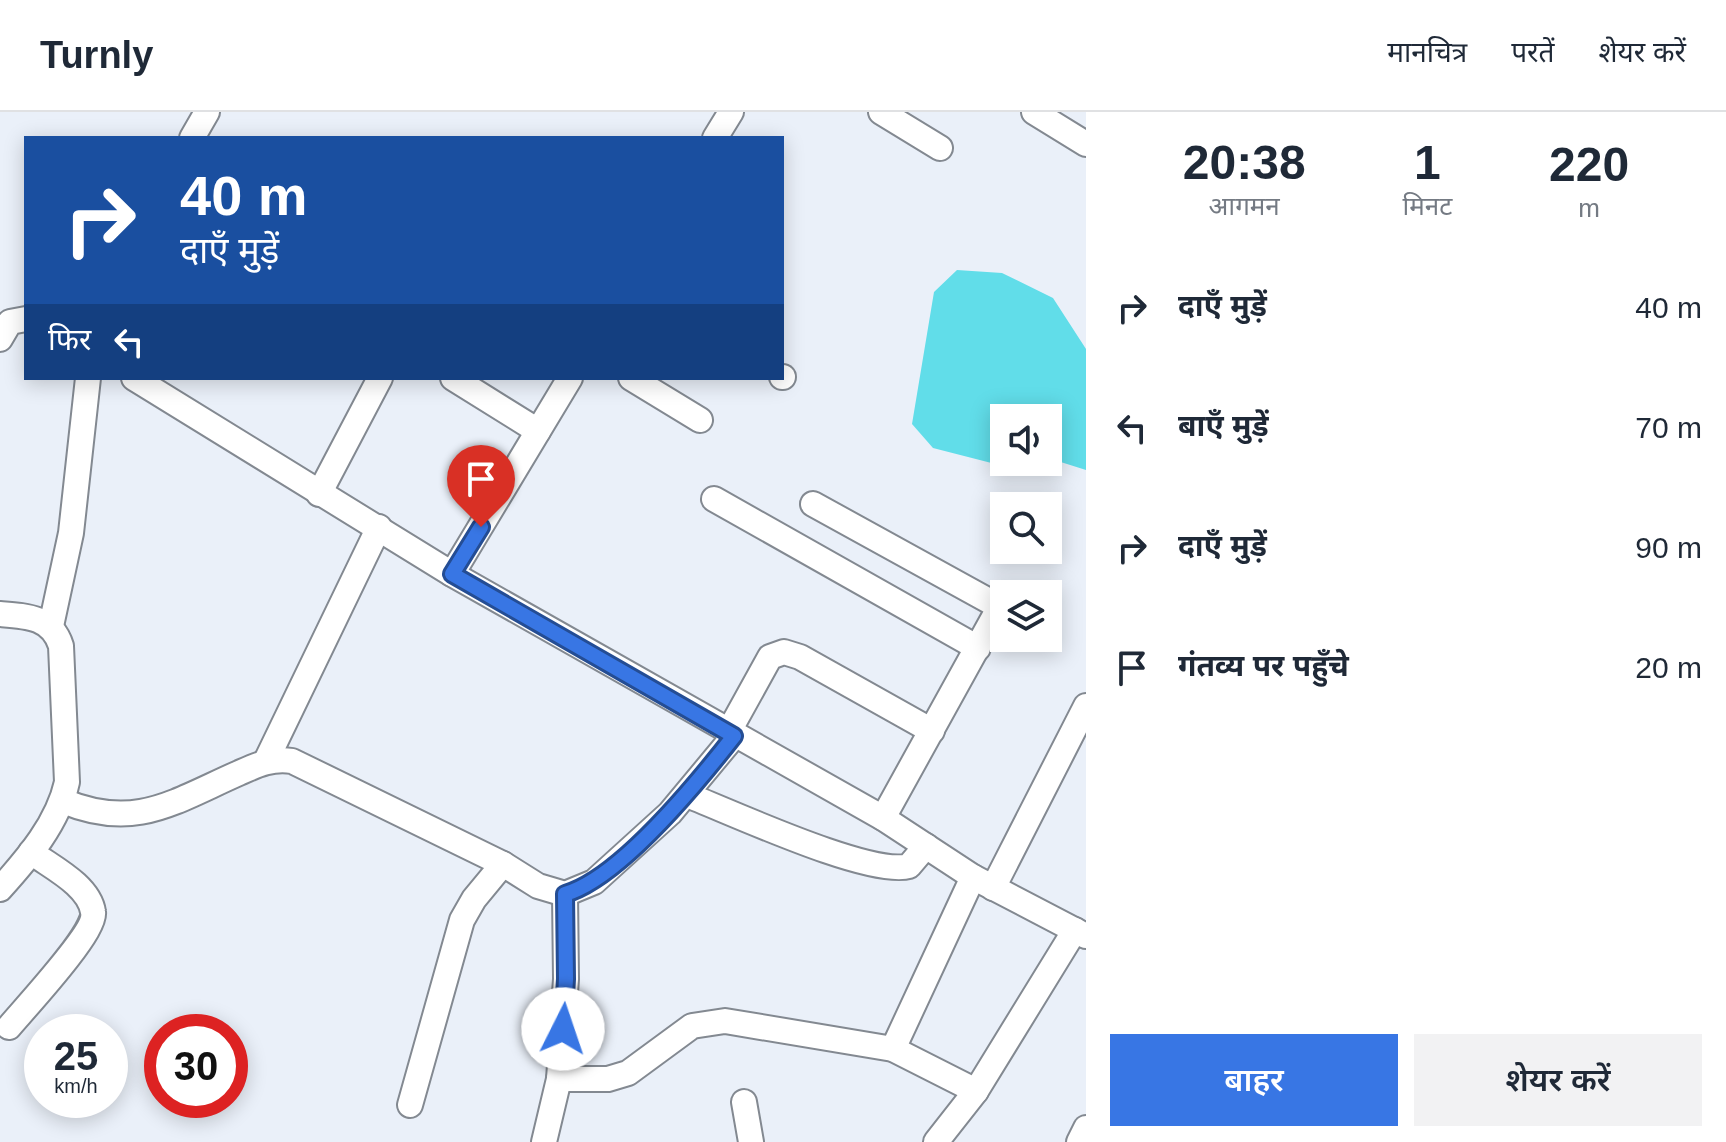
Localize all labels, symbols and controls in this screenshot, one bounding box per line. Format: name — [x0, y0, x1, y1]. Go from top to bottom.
text: Turnly — [40, 34, 153, 76]
text: मानचित्र — [1387, 37, 1467, 68]
text: परतें — [1511, 37, 1555, 68]
text: शेयर करें — [1599, 37, 1686, 68]
text: 20:38 — [1183, 136, 1306, 189]
text: 1 — [1414, 136, 1441, 189]
text: 220 — [1549, 138, 1629, 191]
text: 40 m — [180, 164, 308, 227]
icon: right — [48, 168, 152, 272]
text: आगमन — [1209, 191, 1280, 221]
text: मिनट — [1402, 191, 1452, 221]
text: m — [1578, 193, 1600, 223]
text: दाएँ मुड़ें — [180, 230, 279, 271]
icon: right — [1110, 286, 1154, 330]
text: दाएँ मुड़ें — [1178, 289, 1267, 322]
text: 40 m — [1635, 291, 1702, 324]
icon: left — [107, 320, 151, 364]
text: फिर — [48, 323, 91, 356]
map controls — [990, 404, 1062, 652]
button: sound — [990, 404, 1062, 476]
icon: left — [1110, 406, 1154, 450]
text: बाएँ मुड़ें — [1178, 409, 1269, 442]
text: 70 m — [1635, 411, 1702, 444]
pin — [447, 445, 515, 527]
icon: arrive — [459, 457, 503, 501]
button: search — [990, 492, 1062, 564]
icon: right — [1110, 526, 1154, 570]
text: दाएँ मुड़ें — [1178, 529, 1267, 562]
text: 90 m — [1635, 531, 1702, 564]
button: layers — [990, 580, 1062, 652]
icon: arrive — [1110, 646, 1154, 690]
text: गंतव्य पर पहुँचे — [1178, 649, 1349, 682]
text: 20 m — [1635, 651, 1702, 684]
position arrow — [521, 987, 605, 1071]
speed limit sign: 30 — [144, 1014, 248, 1118]
text: 25 — [54, 1034, 98, 1078]
button: बाहर — [1110, 1034, 1398, 1126]
button: शेयर करें — [1414, 1034, 1702, 1126]
text: km/h — [54, 1075, 98, 1097]

